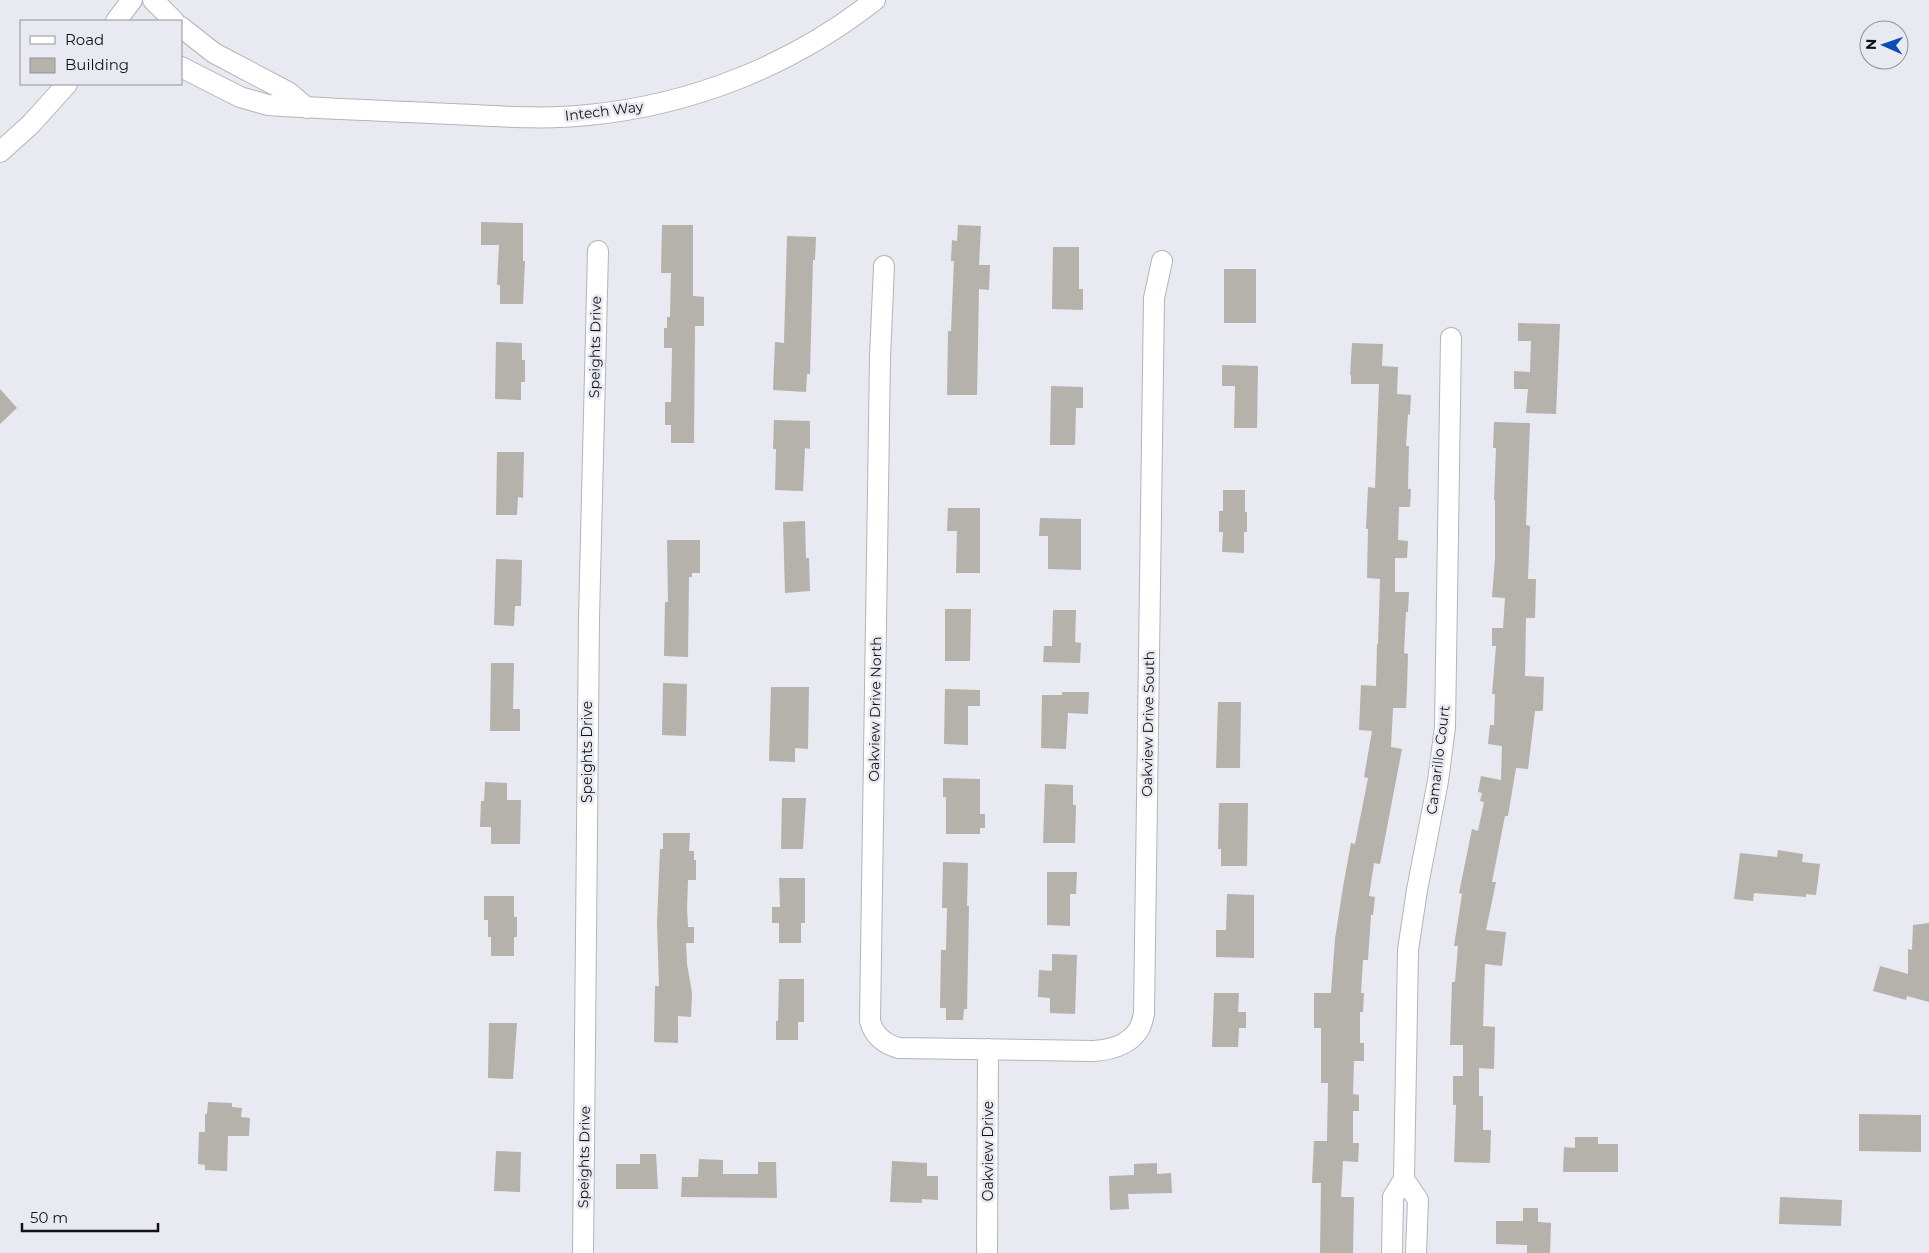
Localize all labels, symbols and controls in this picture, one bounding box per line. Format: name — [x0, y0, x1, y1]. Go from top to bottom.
legend — [20, 20, 182, 85]
north arrow — [1859, 20, 1909, 70]
text: Road — [65, 30, 104, 49]
text: N — [1862, 39, 1880, 51]
text: Building — [65, 55, 129, 74]
street label: Intech Way — [564, 97, 645, 125]
street label: Speights Drive — [585, 296, 605, 398]
street label: Oakview Drive North — [865, 636, 885, 782]
street label: Oakview Drive South — [1138, 651, 1158, 797]
street label: Speights Drive — [578, 701, 596, 803]
street label: Camarillo Court — [1422, 704, 1454, 816]
street label: Oakview Drive — [979, 1101, 997, 1201]
street label: Speights Drive — [574, 1106, 594, 1208]
scale bar — [22, 1200, 159, 1232]
text: 50 m — [30, 1208, 68, 1227]

